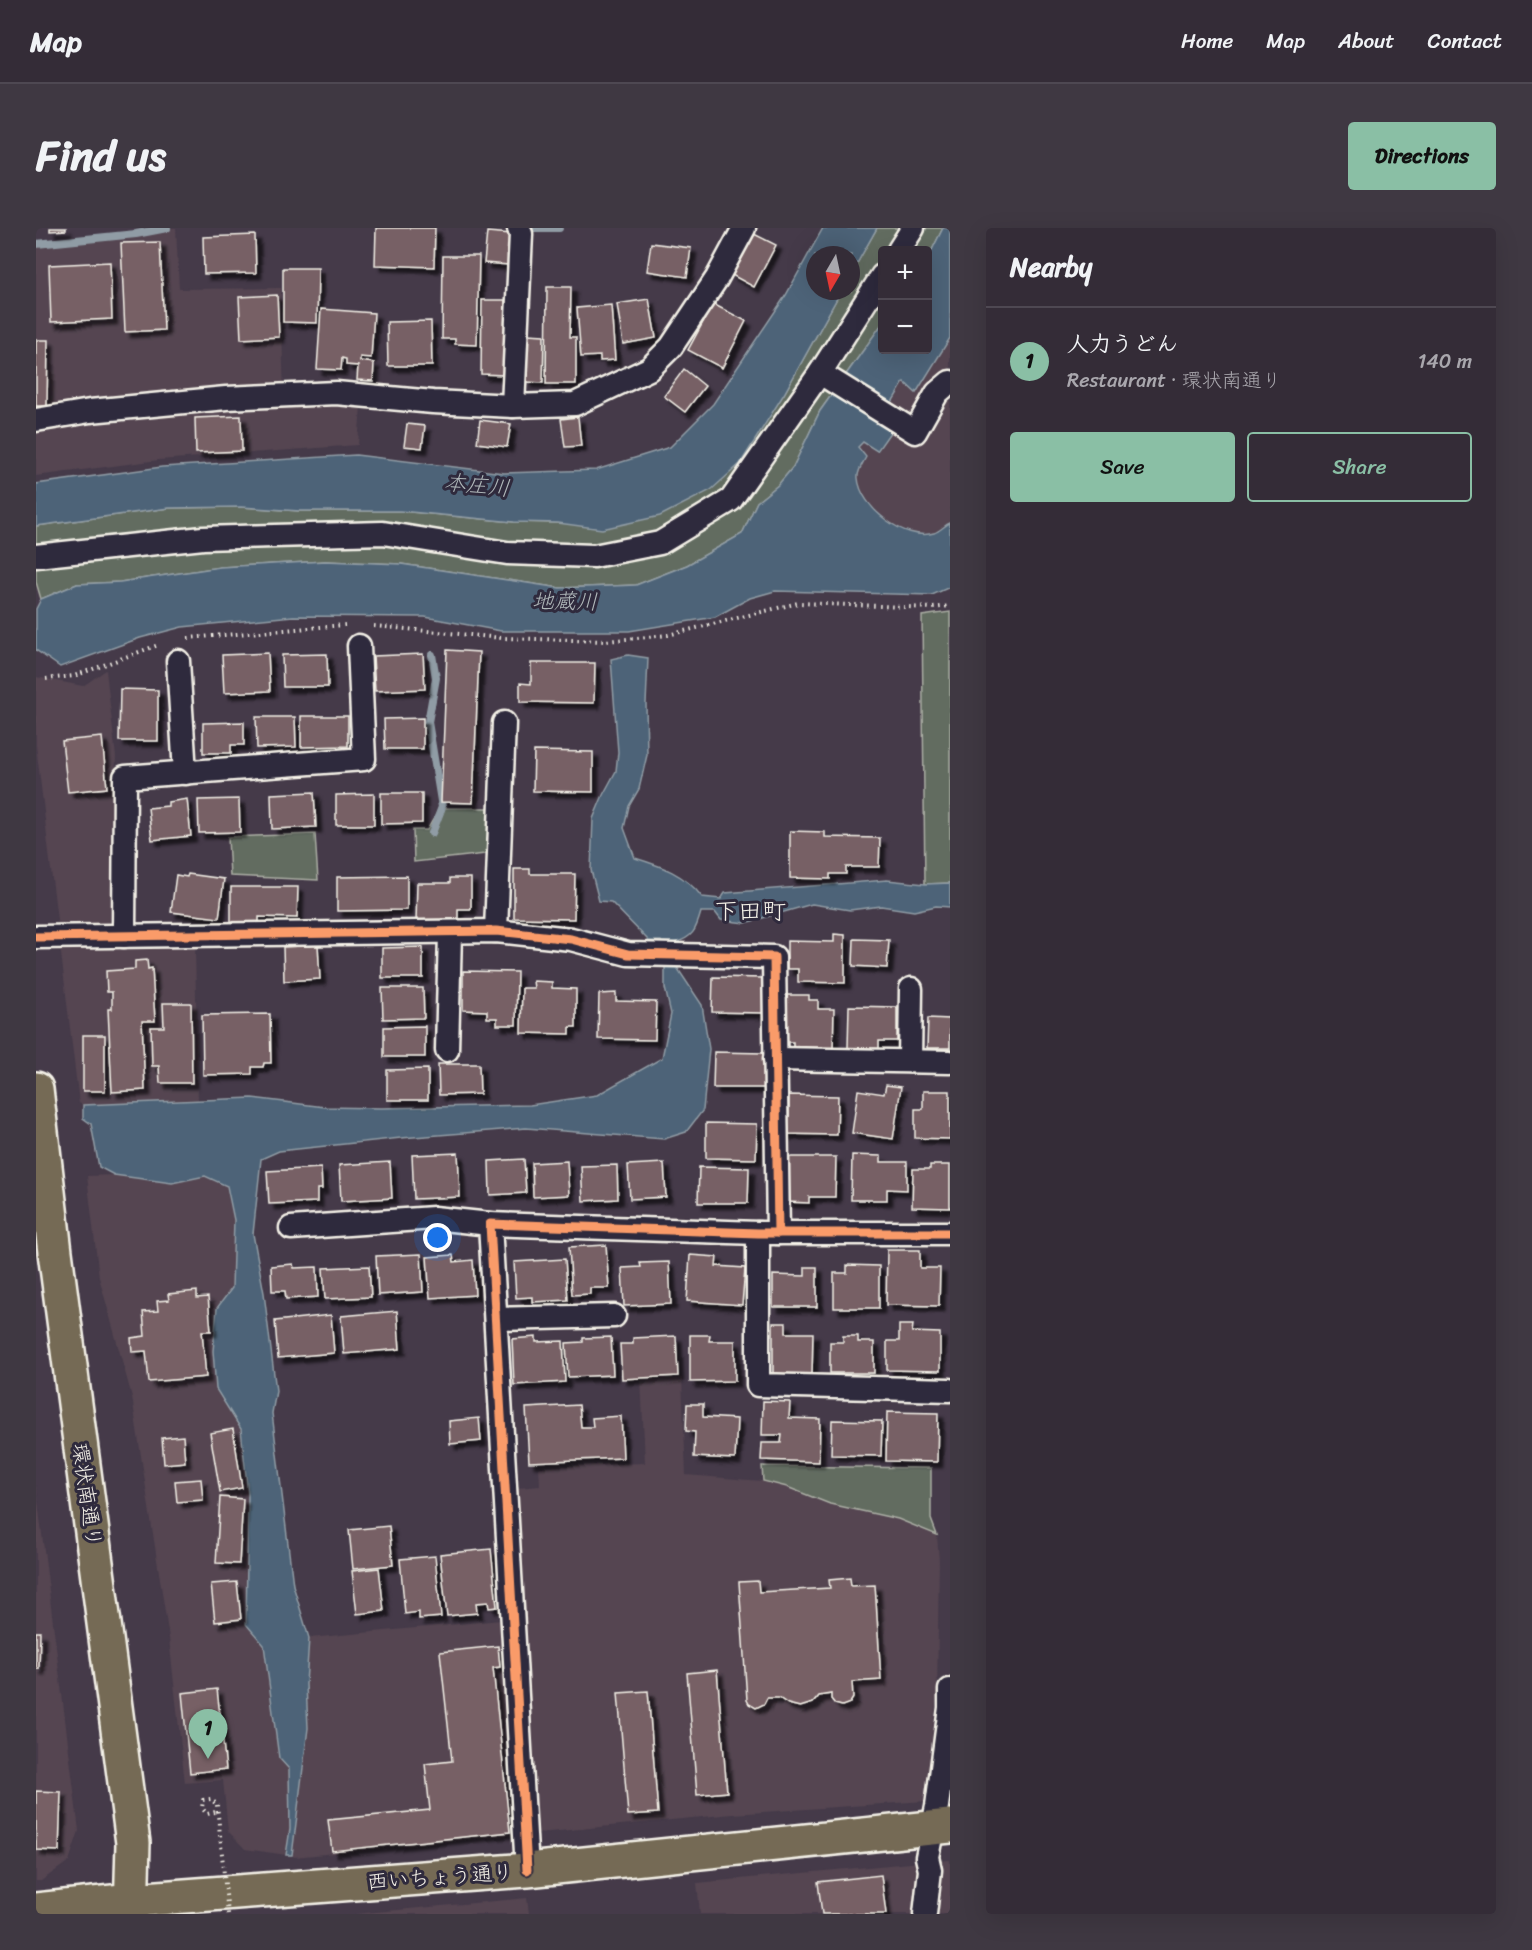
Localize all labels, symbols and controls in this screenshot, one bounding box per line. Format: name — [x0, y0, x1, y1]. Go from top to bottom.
text: Map — [30, 17, 82, 66]
text: Home — [1181, 22, 1233, 60]
text: Map — [1266, 22, 1305, 60]
text: About — [1338, 22, 1395, 60]
text: Contact — [1428, 22, 1502, 60]
text: Find us — [36, 119, 166, 193]
button: Directions — [1348, 122, 1496, 190]
text: Nearby — [1010, 244, 1092, 290]
north arrow — [806, 246, 860, 300]
map controls — [878, 246, 932, 354]
button: + — [878, 246, 932, 300]
button: − — [878, 300, 932, 354]
text: 人力うどん — [1067, 324, 1178, 363]
text: 1 — [1025, 344, 1034, 379]
text: 140 m — [1418, 344, 1472, 379]
text: Restaurant · 環状南通り — [1067, 363, 1282, 398]
button: Save — [1010, 432, 1235, 502]
button: Share — [1247, 432, 1472, 502]
water label: 本庄川 — [442, 462, 512, 508]
water label: 地蔵川 — [532, 581, 598, 621]
district label: 下田町 — [714, 890, 786, 932]
your location — [423, 1223, 452, 1252]
street label: 環状南通り — [61, 1440, 113, 1550]
pin: 1 — [188, 1710, 228, 1759]
street label: 西いちょう通り — [365, 1853, 515, 1901]

